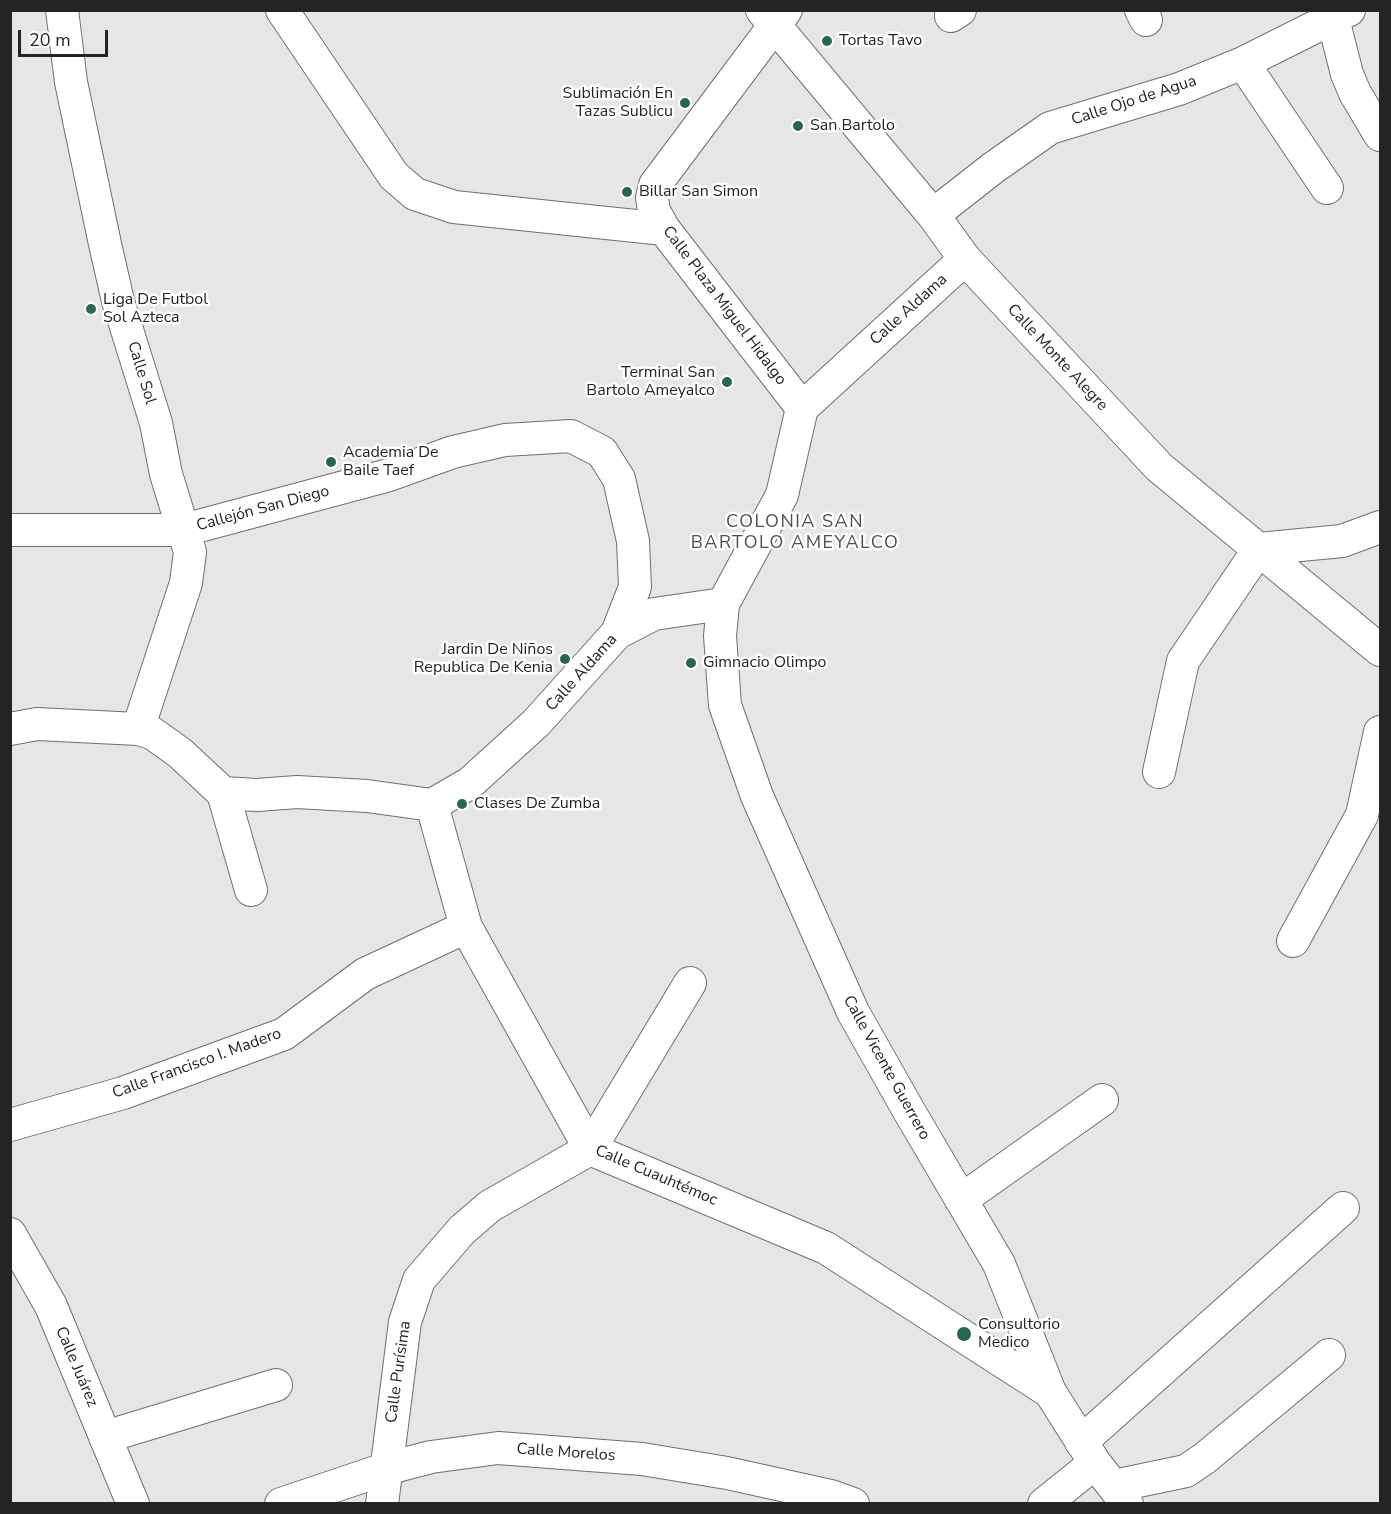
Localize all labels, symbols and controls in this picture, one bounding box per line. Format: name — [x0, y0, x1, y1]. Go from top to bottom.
scale bar — [21, 18, 111, 56]
text: 20 m — [29, 28, 71, 52]
place label: Tortas Tavo — [839, 31, 922, 51]
marker: Tortas Tavo — [820, 34, 834, 48]
street label: Calle Ojo de Agua — [1069, 72, 1199, 130]
place label: Sublimación En Tazas Sublicu — [563, 84, 673, 122]
marker: Sublimación En Tazas Sublicu — [678, 96, 692, 110]
place label: San Bartolo — [810, 116, 895, 136]
marker: San Bartolo — [791, 119, 805, 133]
place label: Billar San Simon — [639, 182, 758, 202]
marker: Billar San Simon — [620, 185, 634, 199]
street label: Calle Plaza Miguel Hidalgo — [658, 223, 790, 389]
street label: Calle Aldama — [866, 270, 952, 350]
place label: Liga De Futbol Sol Azteca — [103, 290, 208, 328]
street label: Calle Monte Alegre — [1003, 301, 1111, 415]
marker: Liga De Futbol Sol Azteca — [84, 302, 98, 316]
street label: Calle Sol — [122, 339, 160, 407]
place label: Terminal San Bartolo Ameyalco — [586, 363, 715, 401]
marker: Terminal San Bartolo Ameyalco — [720, 375, 734, 389]
place label: Academia De Baile Taef — [343, 443, 439, 481]
marker: Academia De Baile Taef — [324, 455, 338, 469]
street label: Callejón San Diego — [195, 482, 331, 536]
district label: COLONIA SAN BARTOLO AMEYALCO — [691, 512, 899, 554]
street label: Calle Aldama — [542, 630, 622, 716]
place label: Jardin De Niños Republica De Kenia — [414, 640, 553, 678]
marker: Jardin De Niños Republica De Kenia — [558, 652, 572, 666]
place label: Gimnacio Olimpo — [703, 653, 826, 673]
marker: Gimnacio Olimpo — [684, 656, 698, 670]
place label: Clases De Zumba — [474, 794, 600, 814]
marker: Clases De Zumba — [455, 797, 469, 811]
street label: Calle Vicente Guerrero — [838, 992, 934, 1144]
street label: Calle Francisco I. Madero — [110, 1024, 284, 1104]
street label: Calle Cuauhtémoc — [592, 1142, 720, 1210]
place label: Consultorio Medico — [978, 1315, 1060, 1353]
street label: Calle Purísima — [382, 1320, 416, 1424]
street label: Calle Juárez — [51, 1324, 101, 1410]
marker: Consultorio Medico — [955, 1325, 973, 1343]
street label: Calle Morelos — [516, 1440, 616, 1466]

